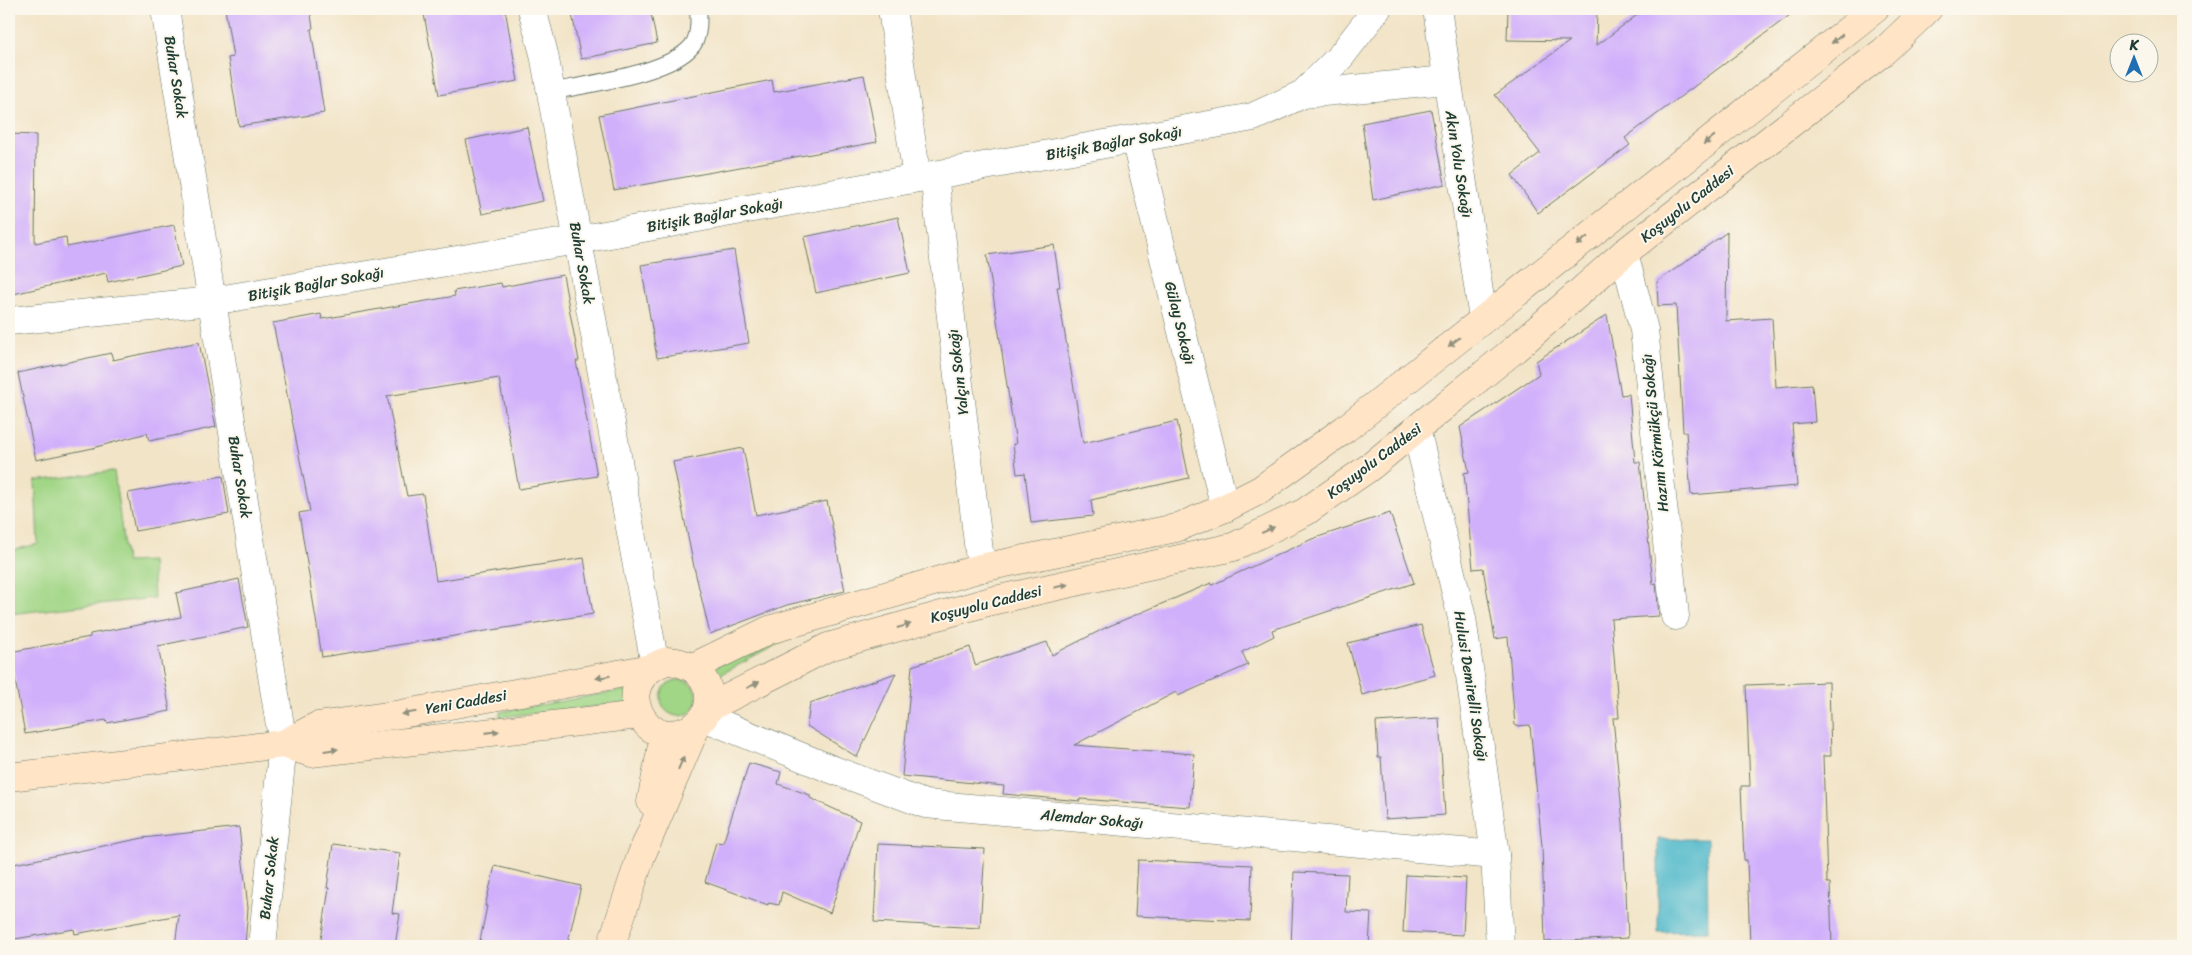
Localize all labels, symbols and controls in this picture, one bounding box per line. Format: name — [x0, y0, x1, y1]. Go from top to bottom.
north arrow — [2110, 32, 2160, 82]
text: K — [2129, 33, 2140, 58]
street label: Buhar Sokak — [157, 34, 196, 121]
one-way arrow — [1830, 34, 1844, 44]
street label: Akın Yolu Sokağı — [1438, 107, 1480, 220]
street label: Bitişik Bağlar Sokağı — [1044, 118, 1184, 168]
one-way arrow — [1703, 134, 1716, 145]
street label: Koşuyolu Caddesi — [1634, 158, 1741, 249]
street label: Bitişik Bağlar Sokağı — [645, 190, 785, 240]
street label: Buhar Sokak — [562, 220, 602, 307]
one-way arrow — [1576, 235, 1589, 246]
street label: Bitişik Bağlar Sokağı — [246, 259, 386, 309]
street label: Gülay Sokağı — [1157, 279, 1203, 367]
street label: Yalçın Sokağı — [940, 328, 976, 416]
one-way arrow — [1448, 336, 1461, 347]
street label: Hazım Körmükçü Sokağı — [1634, 353, 1676, 513]
street label: Koşuyolu Caddesi — [1321, 416, 1428, 506]
street label: Buhar Sokak — [221, 434, 260, 521]
one-way arrow — [1261, 526, 1275, 534]
street label: Koşuyolu Caddesi — [928, 577, 1045, 630]
one-way arrow — [1054, 581, 1070, 589]
street label: Hulusi Demirelli Sokağı — [1446, 609, 1496, 763]
one-way arrow — [897, 621, 912, 629]
one-way arrow — [595, 673, 611, 681]
one-way arrow — [746, 681, 761, 689]
street label: Yeni Caddesi — [423, 682, 509, 722]
one-way arrow — [401, 709, 417, 717]
one-way arrow — [484, 728, 500, 736]
one-way arrow — [323, 746, 339, 754]
one-way arrow — [677, 756, 685, 770]
street label: Alemdar Sokağı — [1039, 801, 1144, 836]
street label: Buhar Sokak — [252, 834, 286, 921]

